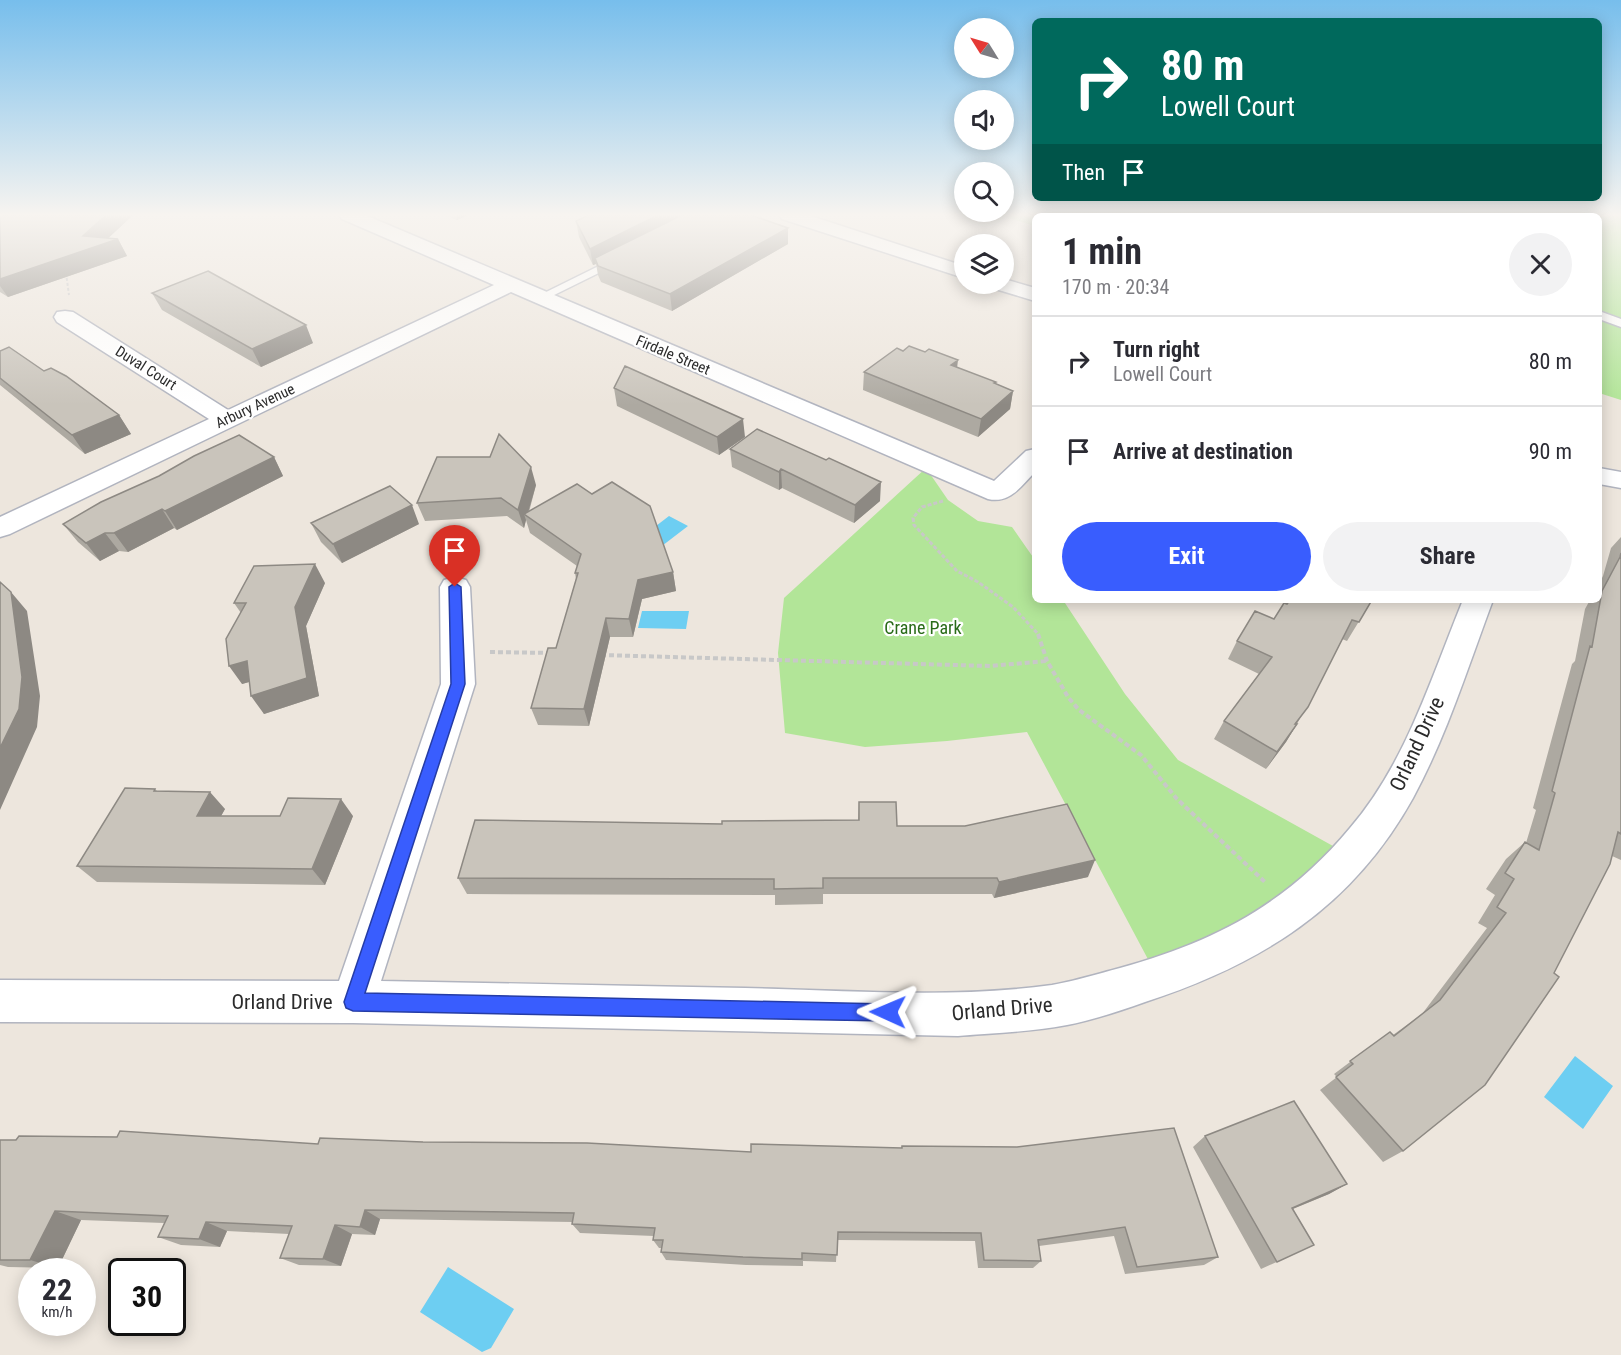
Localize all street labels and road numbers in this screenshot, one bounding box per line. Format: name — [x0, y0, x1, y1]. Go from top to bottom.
street label: Firdale Street — [633, 331, 713, 379]
street label: Duval Court — [112, 342, 180, 394]
street label: Arbury Avenue — [212, 380, 298, 432]
street label: Orland Drive — [1385, 693, 1449, 795]
street label: Orland Drive — [231, 990, 333, 1014]
street label: Orland Drive — [951, 993, 1054, 1025]

